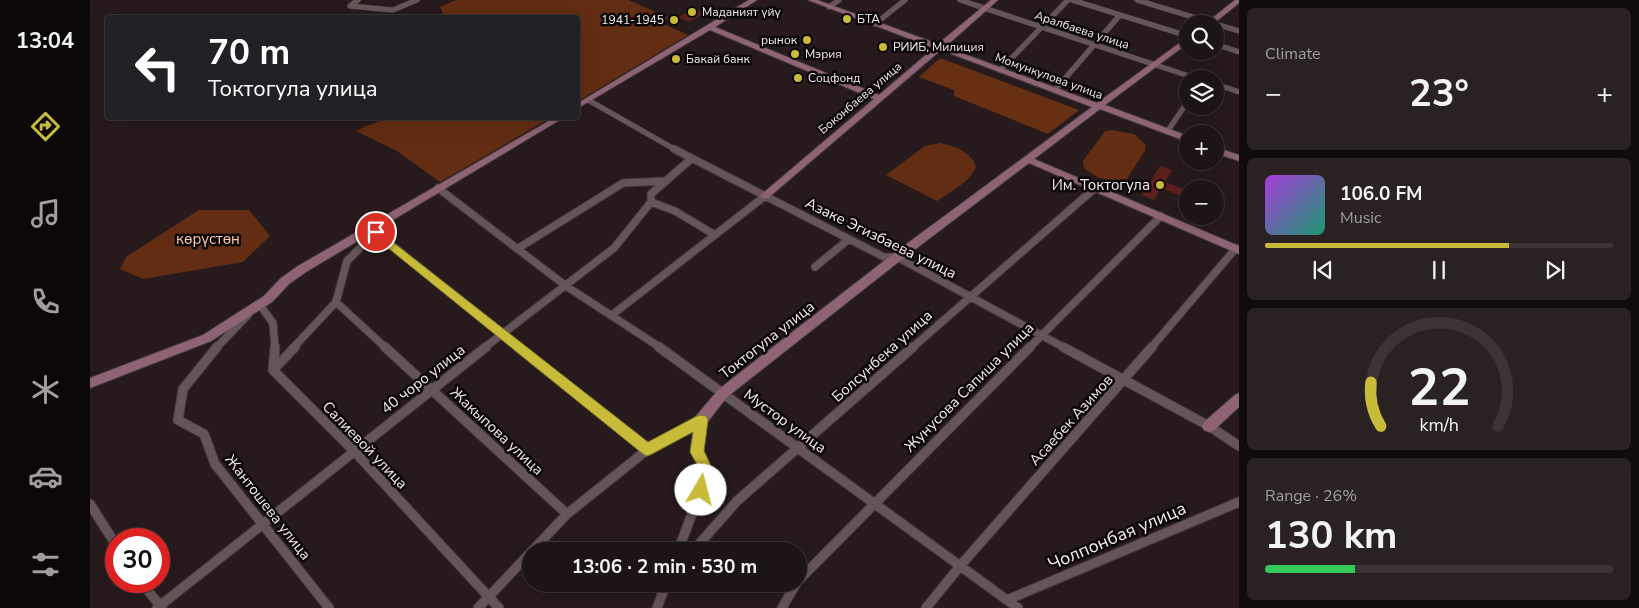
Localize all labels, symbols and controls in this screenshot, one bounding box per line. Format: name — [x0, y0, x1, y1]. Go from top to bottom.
place label: Маданият үйү — [702, 4, 781, 20]
marker: Маданият үйү — [686, 6, 698, 18]
street label: Аралбаева улица — [1033, 7, 1131, 53]
place label: БТА — [857, 11, 880, 27]
place label: 1941-1945 — [601, 12, 664, 28]
marker: БТА — [841, 13, 853, 25]
marker: 1941-1945 — [668, 14, 680, 26]
map controls — [1179, 15, 1224, 225]
button: search — [1179, 15, 1224, 60]
text: 13:04 — [16, 26, 74, 56]
text: 70 m — [208, 29, 290, 76]
place label: рынок — [761, 32, 798, 48]
marker: рынок — [801, 34, 813, 46]
icon: left — [125, 35, 190, 100]
place label: РИИБ, Милиция — [893, 39, 984, 55]
marker: РИИБ, Милиция — [877, 41, 889, 53]
text: Climate — [1265, 43, 1320, 65]
place label: Мэрия — [805, 46, 842, 62]
marker: Мэрия — [789, 48, 801, 60]
street label: Момункулова улица — [993, 49, 1105, 103]
place label: Бакай банк — [686, 51, 751, 67]
marker: Бакай банк — [670, 53, 682, 65]
street label: Боконбаева улица — [815, 58, 905, 138]
text: 23° — [1409, 68, 1469, 119]
place label: Соцфонд — [808, 70, 860, 86]
button: layers — [1179, 70, 1224, 115]
marker: Соцфонд — [792, 72, 804, 84]
text: Токтогула улица — [208, 74, 378, 104]
text: − — [1265, 75, 1282, 113]
text: + — [1596, 75, 1613, 113]
icon: directions — [28, 109, 63, 144]
button: + — [1179, 125, 1224, 170]
place label: Им. Токтогула — [1052, 175, 1150, 195]
marker: Им. Токтогула — [1154, 179, 1166, 191]
button: − — [1179, 180, 1224, 225]
text: 106.0 FM — [1340, 181, 1423, 207]
street label: Азаке Эгизбаева улица — [802, 193, 960, 283]
icon: music — [28, 196, 63, 231]
text: Music — [1340, 207, 1381, 229]
pin — [355, 211, 397, 253]
icon: arrive — [362, 218, 390, 246]
park label: көрүстөн — [176, 229, 240, 249]
icon: previous — [1309, 256, 1337, 284]
icon: pause — [1425, 256, 1453, 284]
icon: next — [1541, 256, 1569, 284]
icon: phone — [28, 284, 63, 319]
street label: Токтогула улица — [715, 296, 819, 384]
street label: Болсунбека улица — [827, 305, 937, 407]
street label: Жунусова Сапиша улица — [900, 318, 1038, 456]
street label: 40 чоро улица — [377, 340, 469, 418]
text: 22 — [1408, 352, 1470, 423]
street label: Асаебек Азимов — [1025, 370, 1117, 470]
icon: climate — [28, 372, 63, 407]
street label: Жакыпова улица — [446, 383, 548, 479]
street label: Мустор улица — [740, 384, 830, 458]
street label: Салиевой улица — [318, 397, 412, 493]
text: km/h — [1419, 413, 1459, 437]
street label: Жантошева улица — [221, 450, 315, 564]
icon: car — [28, 459, 63, 494]
position arrow — [674, 463, 726, 515]
text: Range · 26% — [1265, 485, 1357, 507]
street label: Чолпонбая улица — [1044, 496, 1190, 576]
text: 130 km — [1265, 510, 1397, 561]
speed limit sign: 30 — [105, 528, 170, 593]
icon: filters — [28, 547, 63, 582]
text: 13:06 · 2 min · 530 m — [572, 554, 757, 580]

